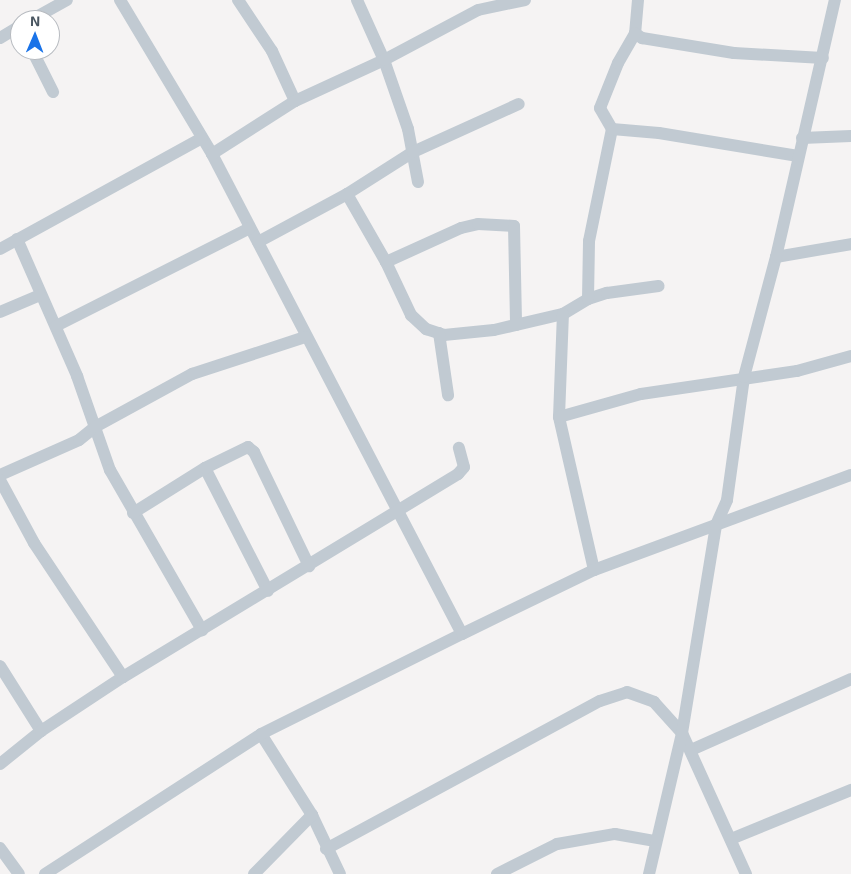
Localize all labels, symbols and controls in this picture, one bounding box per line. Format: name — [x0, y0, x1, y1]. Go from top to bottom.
north arrow — [10, 10, 60, 60]
text: N — [30, 12, 40, 29]

